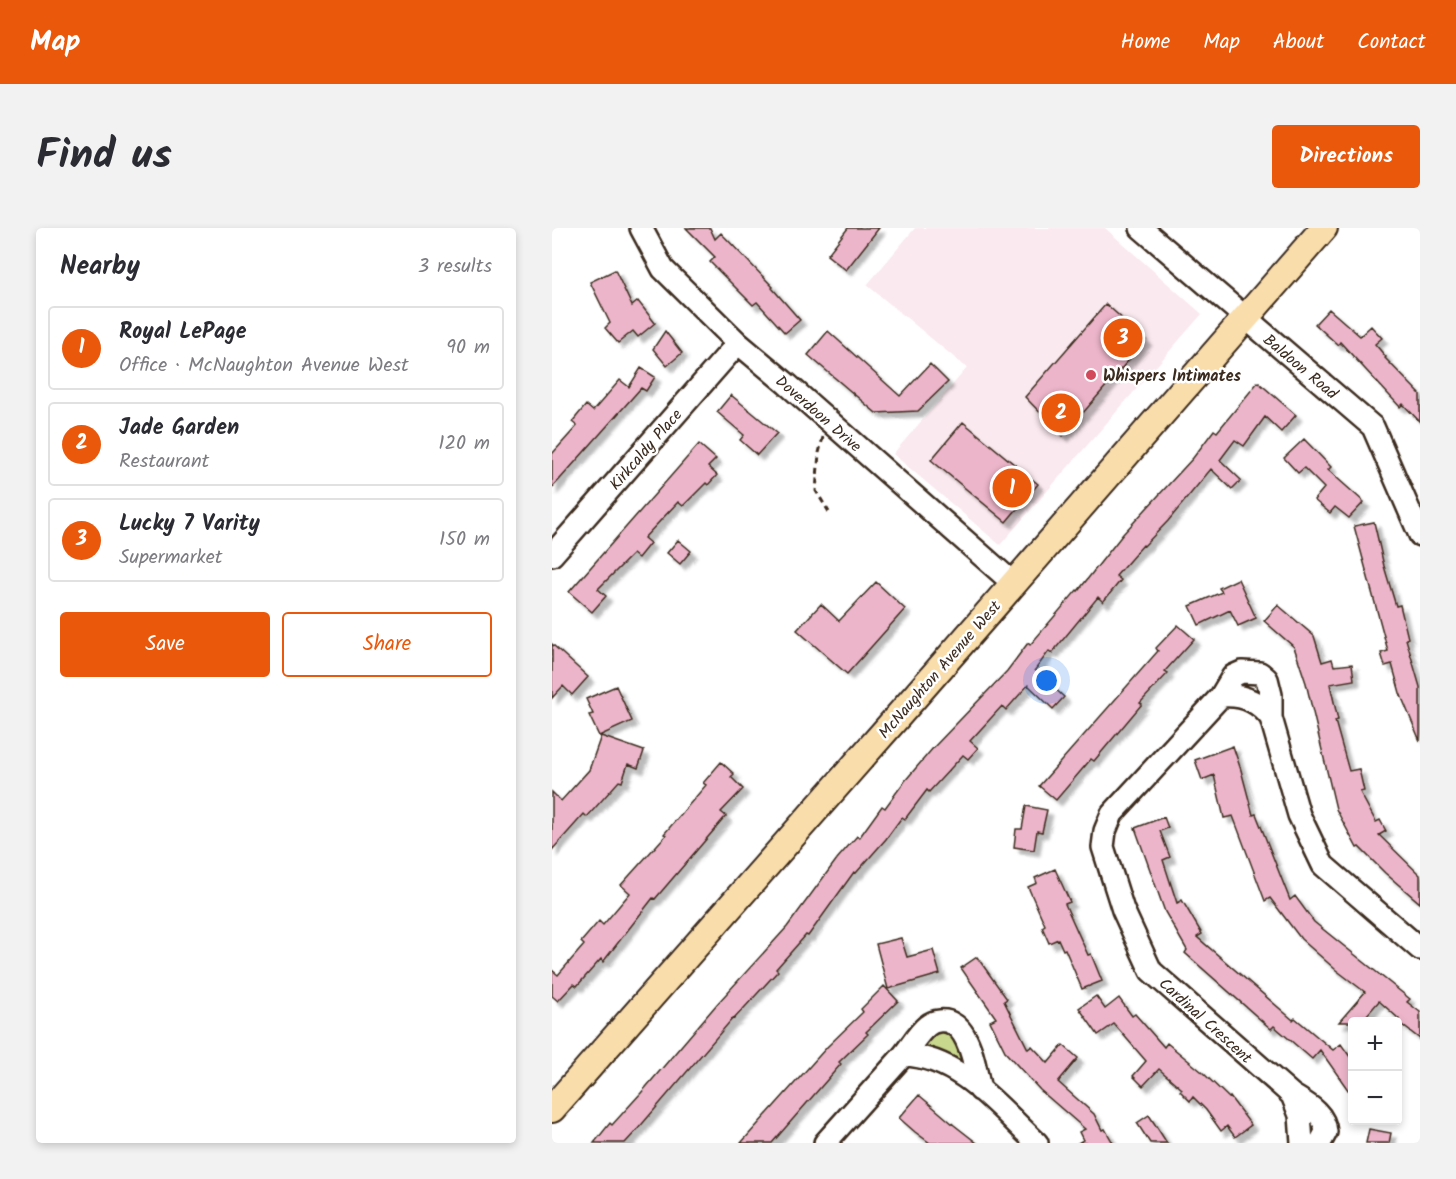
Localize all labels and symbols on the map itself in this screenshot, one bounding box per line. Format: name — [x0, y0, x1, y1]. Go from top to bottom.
pin: 3 — [1104, 316, 1142, 360]
street label: Baldoon Road — [1257, 328, 1344, 407]
place label: Whispers Intimates — [1103, 364, 1242, 389]
marker: Whispers Intimates — [1084, 368, 1098, 382]
street label: Doverdoon Drive — [769, 369, 867, 459]
pin: 2 — [1042, 390, 1080, 435]
street label: Kirkcaldy Place — [604, 404, 689, 496]
pin: 1 — [992, 466, 1032, 510]
street label: McNaughton Avenue West — [873, 595, 1008, 745]
your location — [1032, 666, 1061, 695]
street label: Cardinal Crescent — [1153, 972, 1258, 1071]

